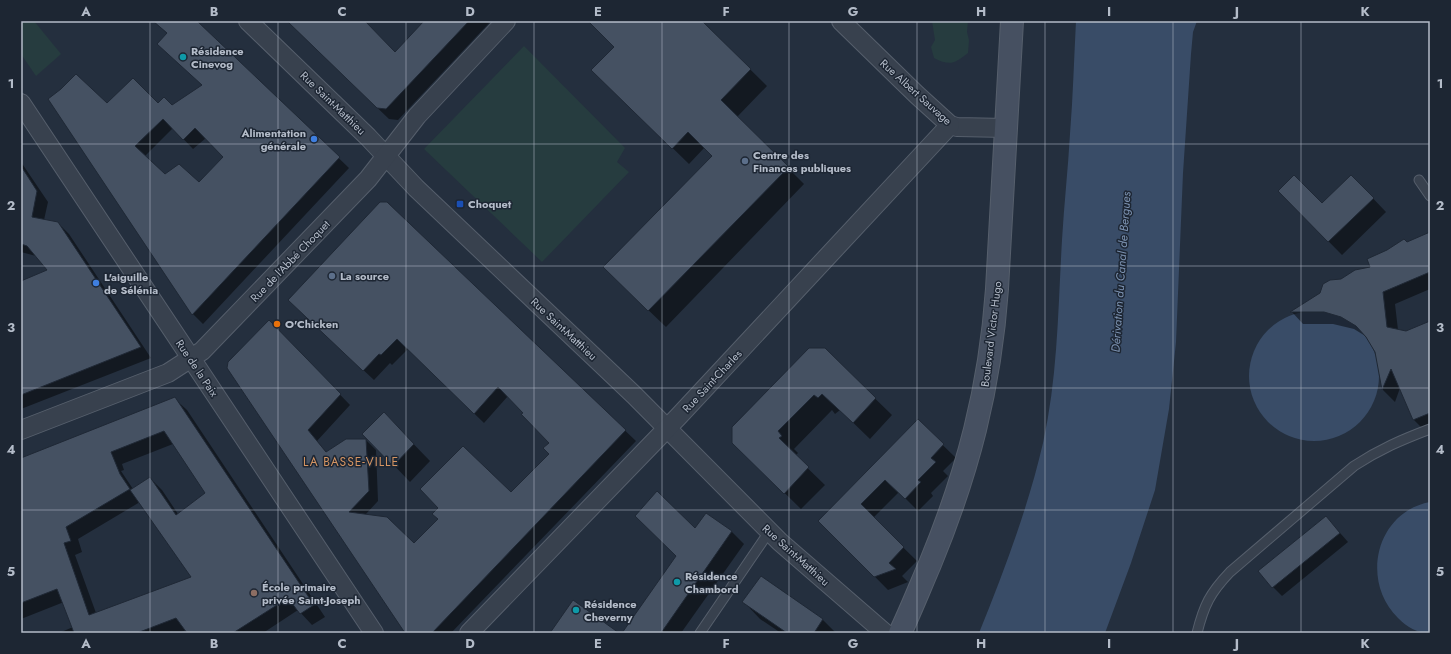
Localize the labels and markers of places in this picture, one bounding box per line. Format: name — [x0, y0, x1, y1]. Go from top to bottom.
place label: Résidence Cinevog — [191, 43, 244, 72]
marker: Résidence Cinevog — [178, 52, 188, 62]
place label: Alimentation générale — [240, 125, 306, 154]
marker: Alimentation générale — [309, 134, 319, 144]
place label: Centre des Finances publiques — [753, 147, 851, 176]
marker: Centre des Finances publiques — [740, 156, 750, 166]
place label: Choquet — [468, 196, 512, 212]
marker: Choquet — [455, 199, 465, 209]
place label: La source — [340, 268, 389, 284]
place label: L'aiguille de Sélénia — [104, 269, 158, 298]
marker: La source — [327, 271, 337, 281]
marker: L'aiguille de Sélénia — [91, 278, 101, 288]
place label: O'Chicken — [285, 316, 338, 332]
marker: O'Chicken — [272, 319, 282, 329]
place label: Résidence Chambord — [685, 568, 739, 597]
marker: Résidence Chambord — [672, 577, 682, 587]
place label: École primaire privée Saint-Joseph — [262, 579, 360, 608]
marker: École primaire privée Saint-Joseph — [249, 588, 259, 598]
place label: Résidence Cheverny — [584, 596, 637, 625]
marker: Résidence Cheverny — [571, 605, 581, 615]

